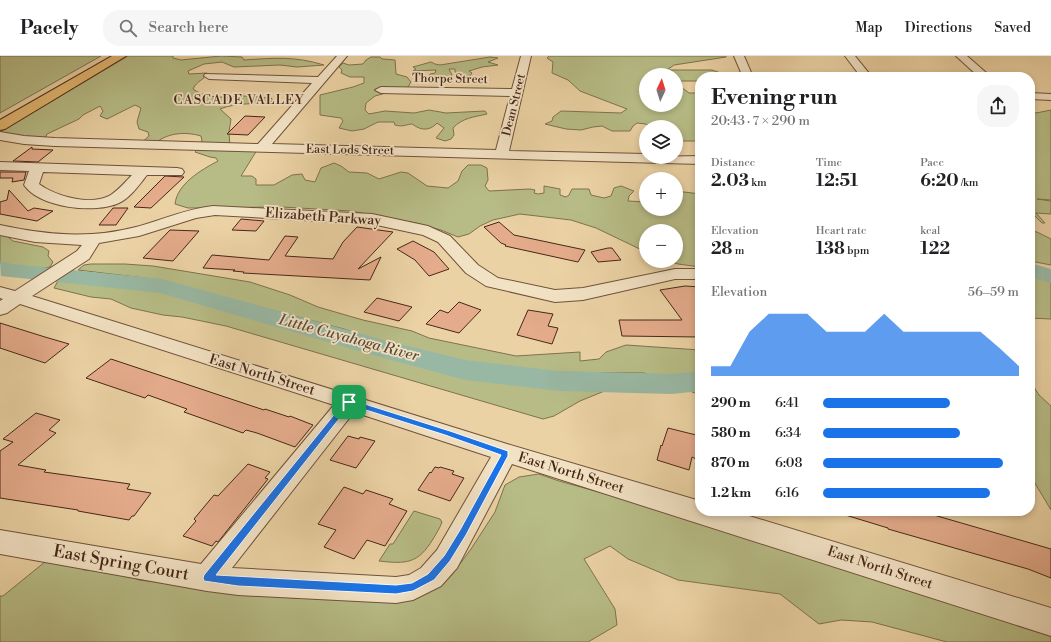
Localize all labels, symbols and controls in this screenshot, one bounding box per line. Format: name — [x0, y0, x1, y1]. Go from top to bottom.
search box — [103, 10, 383, 46]
text: Pacely — [20, 16, 79, 40]
icon: search — [117, 17, 139, 39]
text: Search here — [149, 18, 229, 37]
text: Map — [855, 19, 883, 37]
text: Directions — [905, 19, 972, 37]
text: Saved — [994, 19, 1031, 37]
north arrow — [639, 68, 683, 112]
map controls — [639, 68, 683, 268]
street label: Thorpe Street — [412, 71, 489, 87]
street label: Dean Street — [499, 72, 529, 138]
text: Evening run — [711, 84, 837, 111]
button: share — [977, 85, 1019, 127]
district label: CASCADE VALLEY — [173, 92, 305, 108]
text: 20:43 · 7 × 290 m — [711, 113, 810, 129]
button: layers — [639, 120, 683, 164]
street label: East Lods Street — [306, 142, 395, 158]
text: Distance — [711, 156, 755, 170]
text: Time — [816, 156, 842, 170]
text: Pace — [920, 156, 944, 170]
text: 2.03 — [711, 170, 749, 192]
text: 12:51 — [816, 170, 858, 192]
text: 6:20 — [920, 170, 959, 192]
button: + — [639, 172, 683, 216]
text: km — [749, 176, 767, 190]
text: /km — [959, 176, 978, 190]
street label: Elizabeth Parkway — [264, 204, 382, 230]
button: − — [639, 224, 683, 268]
text: Elevation — [711, 224, 759, 238]
text: Heart rate — [816, 224, 866, 238]
text: kcal — [920, 224, 940, 238]
text: 28 — [711, 238, 732, 260]
text: 138 — [816, 238, 845, 260]
text: 122 — [920, 238, 950, 260]
text: m — [732, 244, 744, 258]
text: bpm — [845, 244, 869, 258]
text: Elevation — [711, 284, 767, 300]
text: 56–59 m — [968, 284, 1019, 300]
water label: Little Cuyahoga River — [276, 310, 422, 366]
street label: East North Street — [207, 350, 317, 400]
pin — [332, 385, 366, 419]
icon: arrive — [338, 391, 360, 413]
text: 290 m — [711, 395, 751, 411]
text: 6:41 — [775, 395, 799, 411]
text: 580 m — [711, 425, 751, 441]
text: 6:34 — [775, 425, 801, 441]
street label: East North Street — [516, 448, 626, 498]
text: 870 m — [711, 455, 750, 471]
text: 6:08 — [775, 455, 802, 471]
text: 1.2 km — [711, 485, 751, 501]
text: 6:16 — [775, 485, 799, 501]
street label: East Spring Court — [51, 540, 191, 586]
street label: East North Street — [825, 542, 935, 594]

